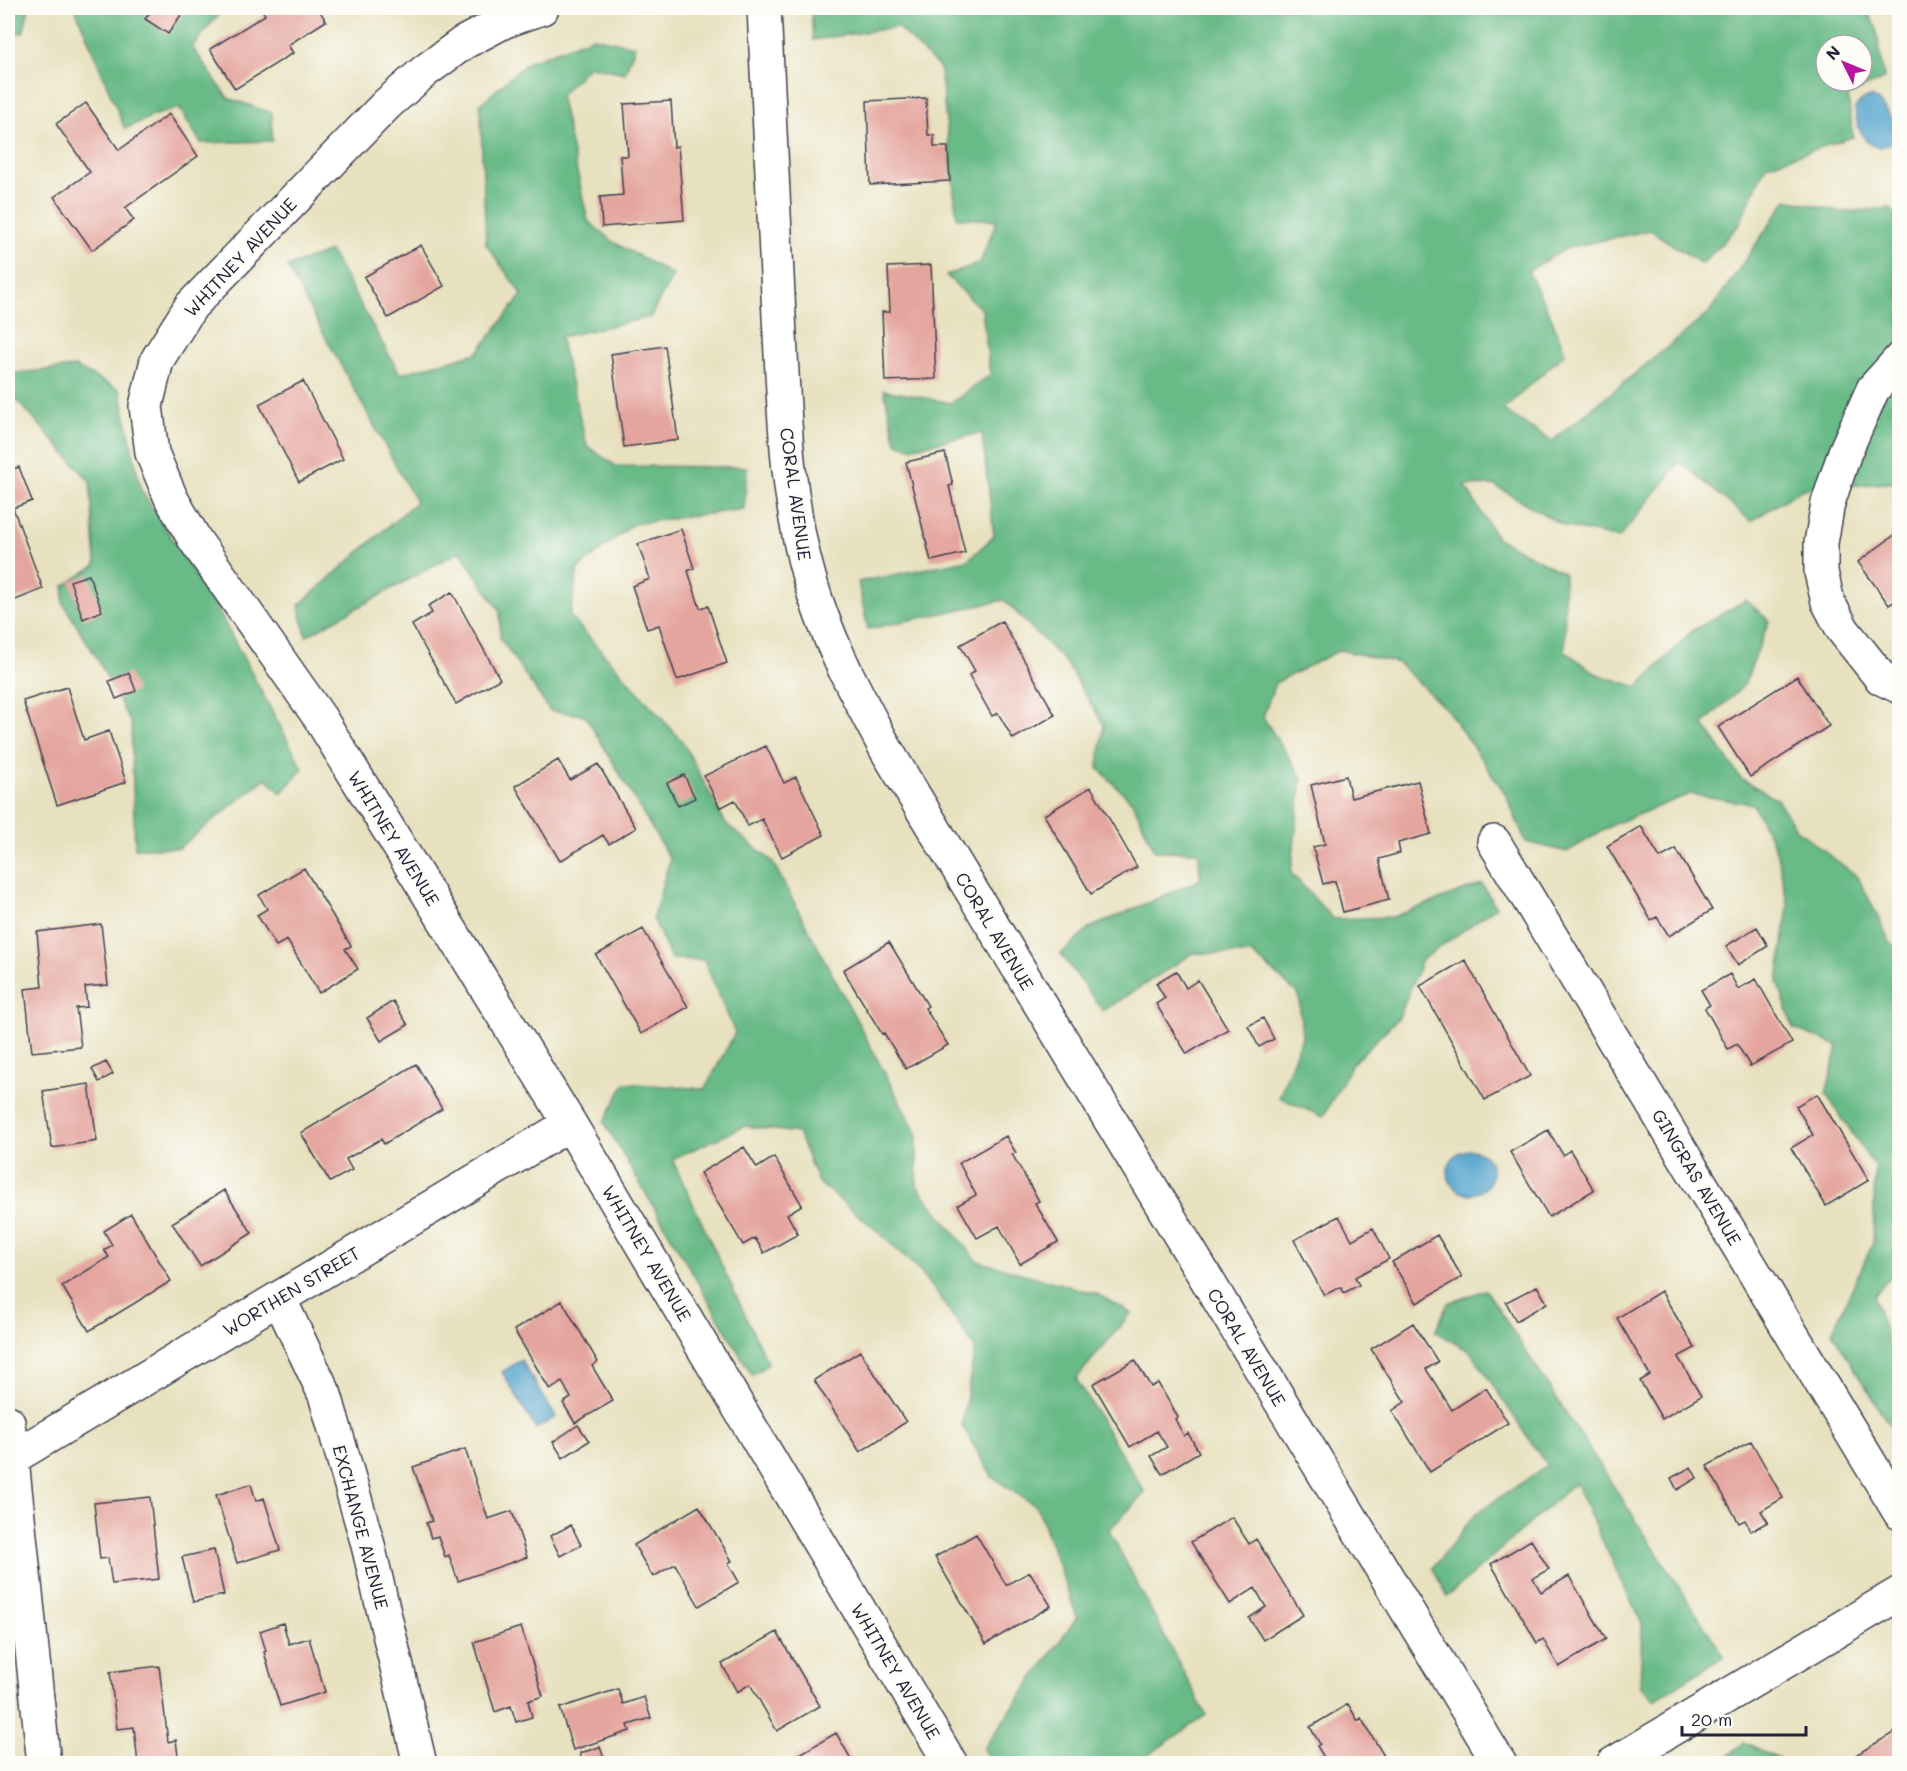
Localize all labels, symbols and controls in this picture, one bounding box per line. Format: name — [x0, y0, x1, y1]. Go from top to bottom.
north arrow — [1814, 33, 1874, 93]
text: N — [1821, 41, 1844, 64]
street label: WHITNEY AVENUE — [178, 192, 302, 322]
street label: CORAL AVENUE — [775, 426, 817, 562]
street label: WHITNEY AVENUE — [343, 766, 445, 910]
street label: CORAL AVENUE — [950, 868, 1040, 994]
street label: GINGRAS AVENUE — [1647, 1104, 1747, 1250]
street label: WHITNEY AVENUE — [597, 1180, 697, 1326]
street label: WORTHEN STREET — [218, 1240, 364, 1342]
street label: CORAL AVENUE — [1202, 1284, 1292, 1410]
street label: EXCHANGE AVENUE — [327, 1442, 395, 1612]
street label: WHITNEY AVENUE — [846, 1598, 946, 1744]
scale bar — [1682, 1699, 1806, 1737]
text: 20 m — [1691, 1707, 1732, 1731]

